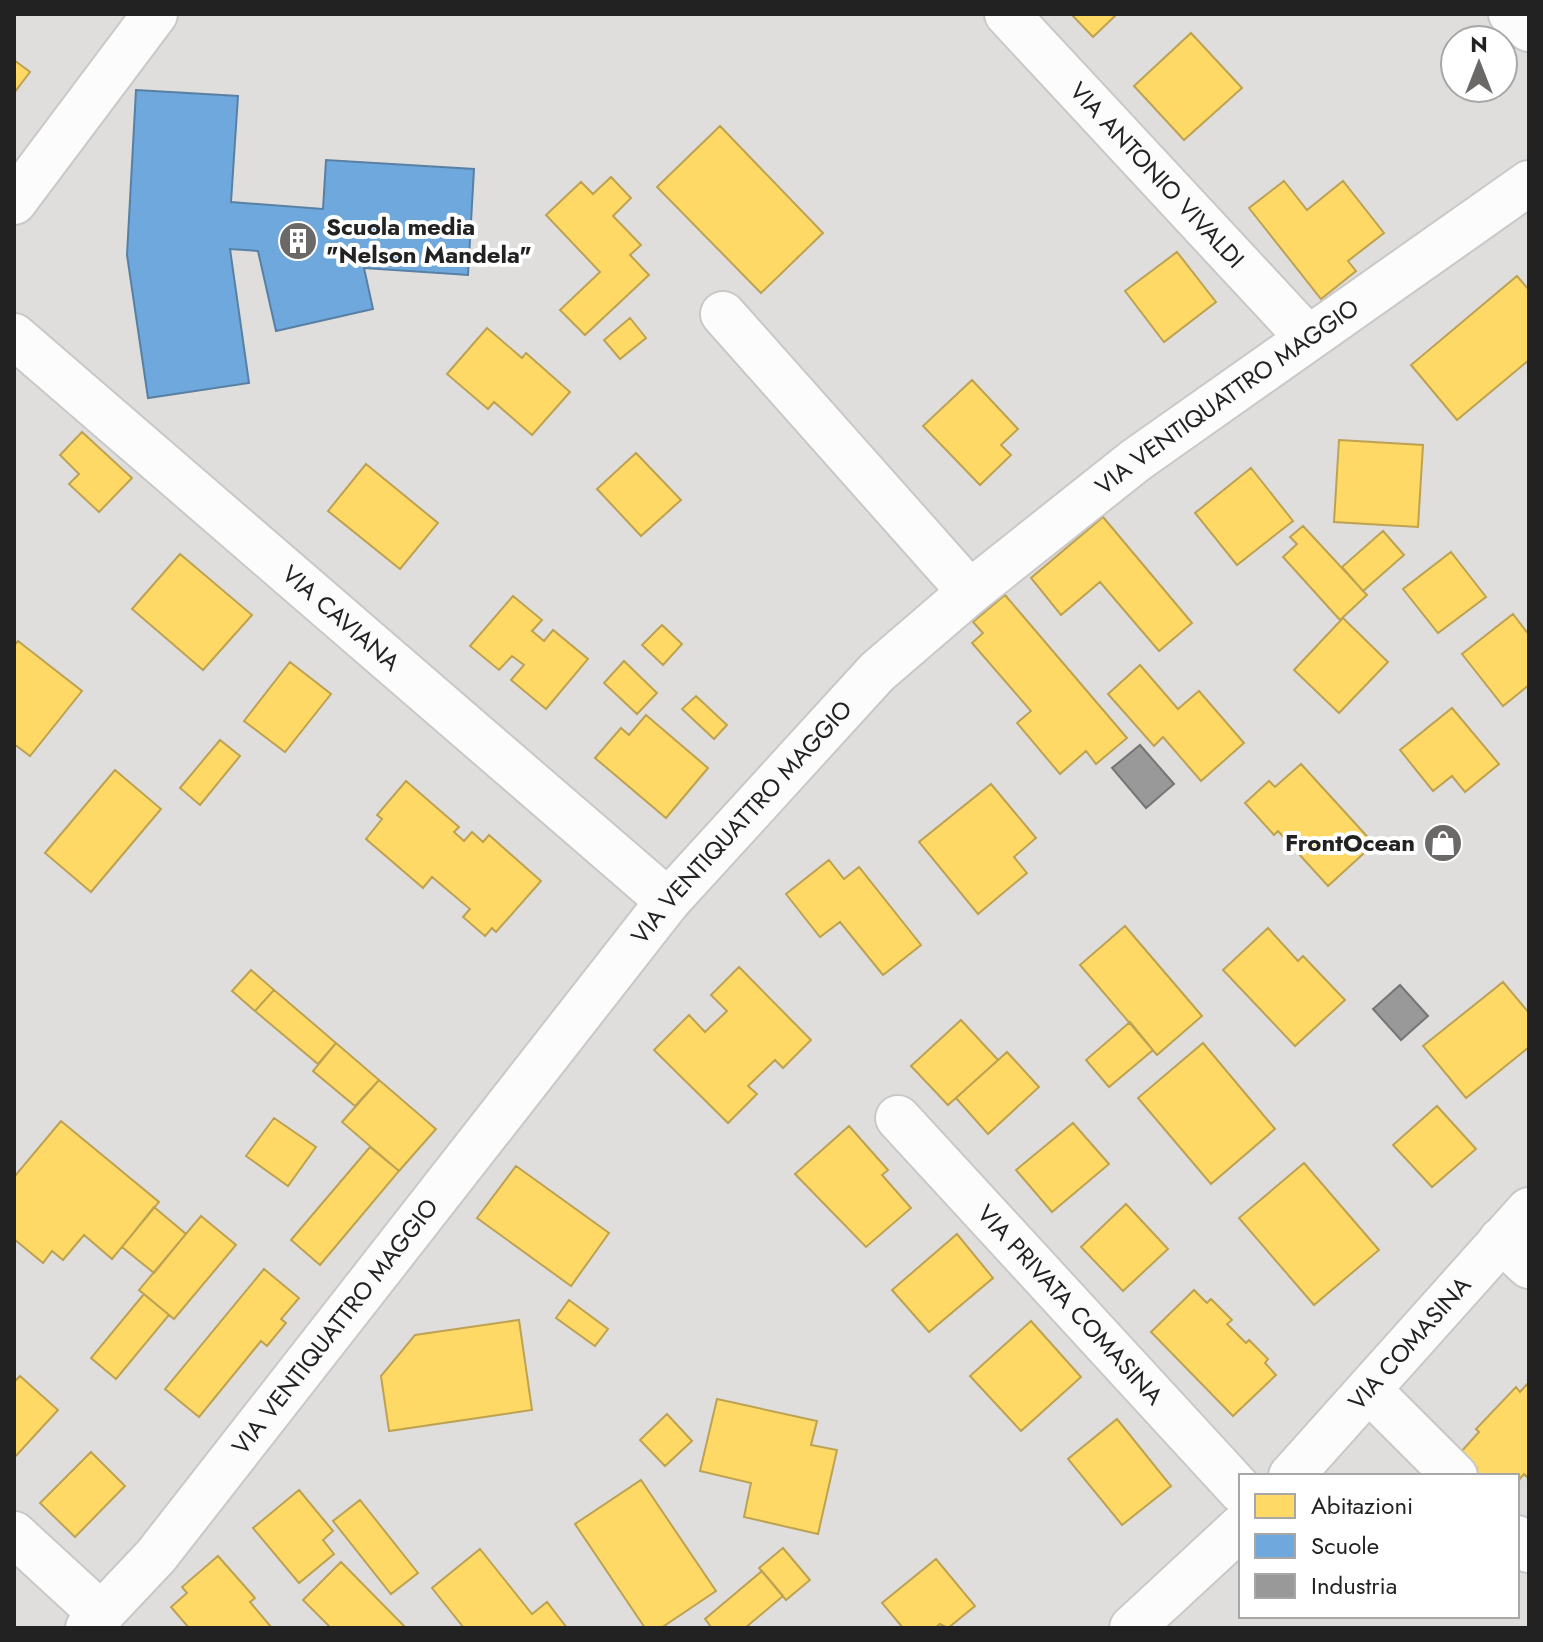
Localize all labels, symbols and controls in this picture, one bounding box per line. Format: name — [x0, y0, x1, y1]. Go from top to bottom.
north arrow — [1439, 24, 1519, 104]
text: N — [1470, 28, 1488, 60]
street label: VIA ANTONIO VIVALDI — [1062, 74, 1253, 276]
place label: Scuola media "Nelson Mandela" — [326, 209, 532, 272]
building icon: Scuola media "Nelson Mandela" — [277, 220, 319, 262]
street label: VIA VENTIQUATTRO MAGGIO — [1087, 290, 1366, 503]
street label: VIA CAVIANA — [274, 557, 408, 679]
street label: VIA VENTIQUATTRO MAGGIO — [622, 692, 860, 952]
shop icon: FrontOcean — [1422, 822, 1464, 864]
place label: FrontOcean — [1285, 825, 1415, 860]
street label: VIA VENTIQUATTRO MAGGIO — [223, 1191, 446, 1462]
street label: VIA PRIVATA COMASINA — [969, 1197, 1172, 1413]
street label: VIA COMASINA — [1340, 1268, 1479, 1418]
legend — [1239, 1474, 1519, 1618]
text: Abitazioni — [1311, 1488, 1413, 1523]
text: Scuole — [1311, 1528, 1379, 1563]
text: Industria — [1311, 1568, 1397, 1603]

